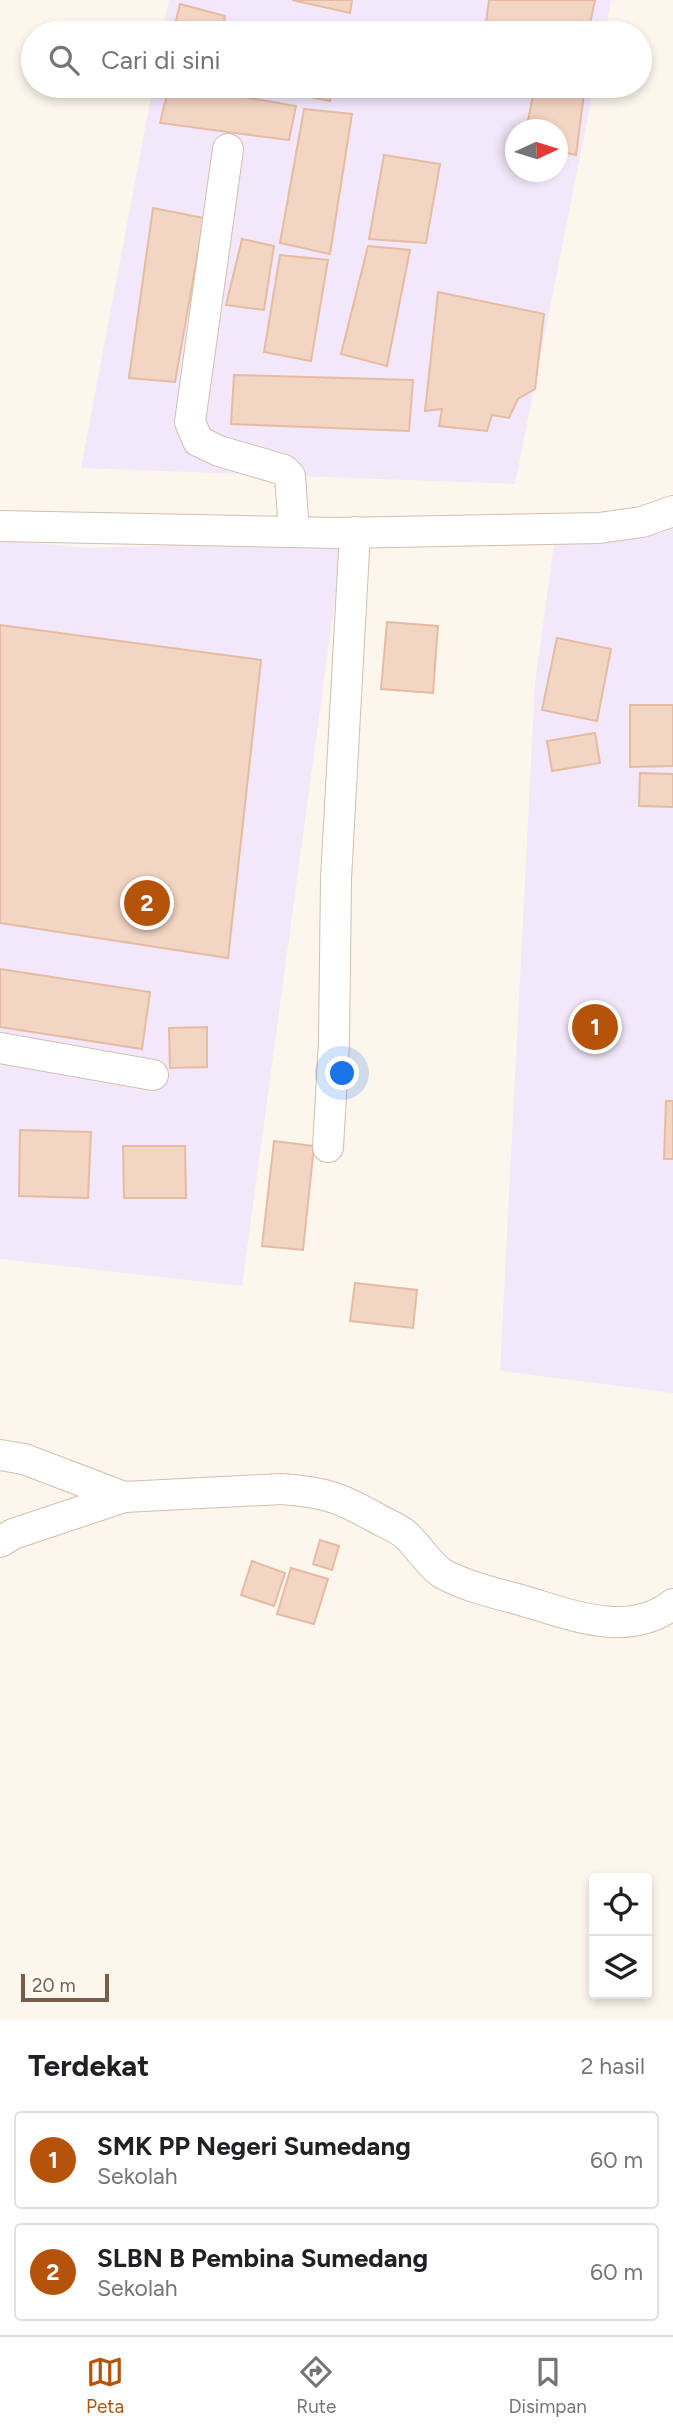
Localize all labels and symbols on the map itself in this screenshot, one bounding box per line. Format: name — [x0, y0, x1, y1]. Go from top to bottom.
north arrow — [505, 119, 568, 182]
pin: 2 — [124, 877, 170, 929]
pin: 1 — [572, 1001, 618, 1053]
your location — [325, 1056, 359, 1090]
scale bar — [21, 1971, 108, 2003]

